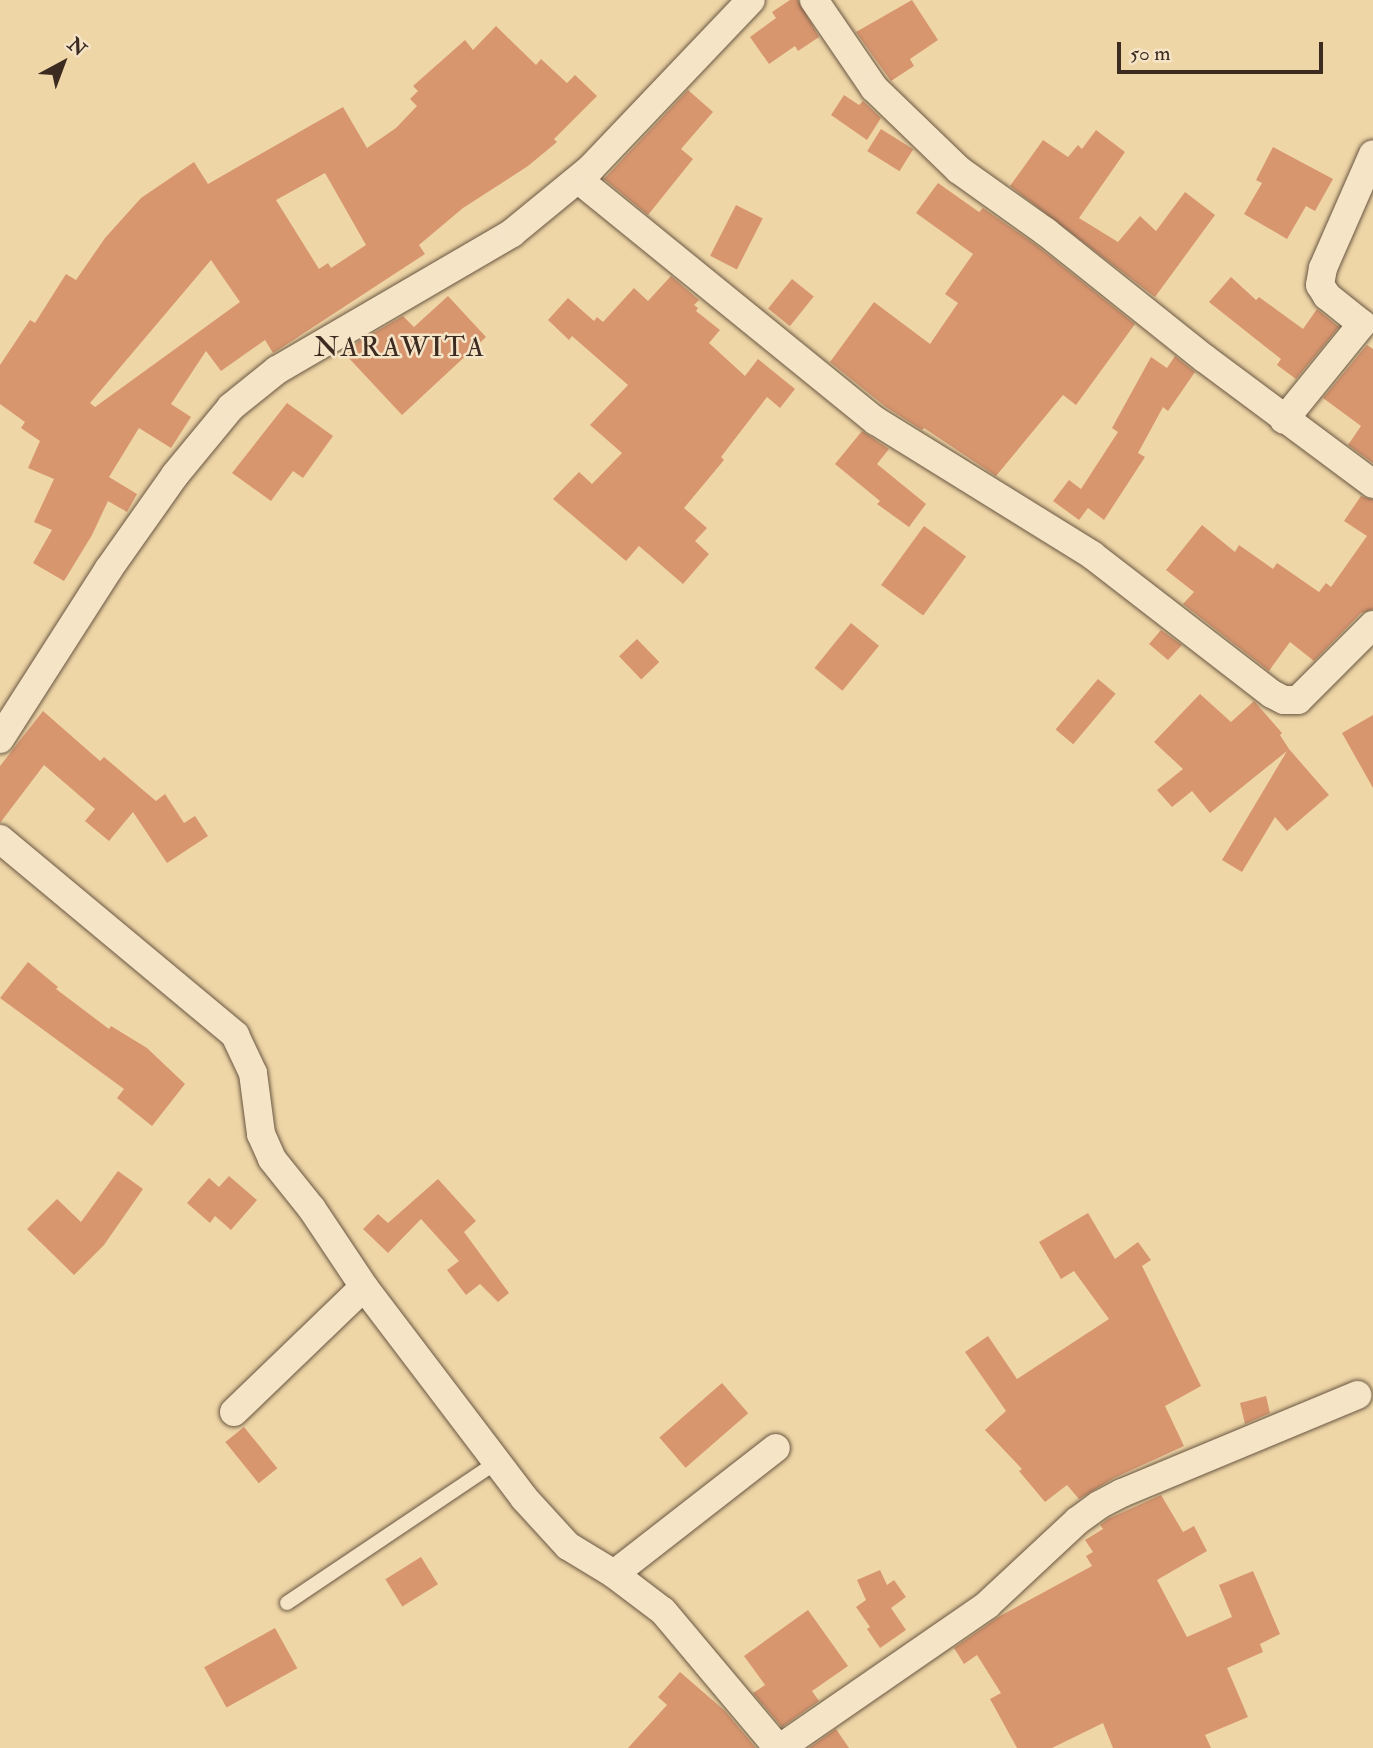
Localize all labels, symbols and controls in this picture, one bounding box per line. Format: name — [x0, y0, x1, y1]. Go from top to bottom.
north arrow — [28, 28, 98, 98]
scale bar — [1121, 28, 1328, 72]
text: N — [62, 33, 91, 62]
text: 50 m — [1130, 40, 1171, 67]
district label: NARAWITA — [315, 331, 485, 365]

